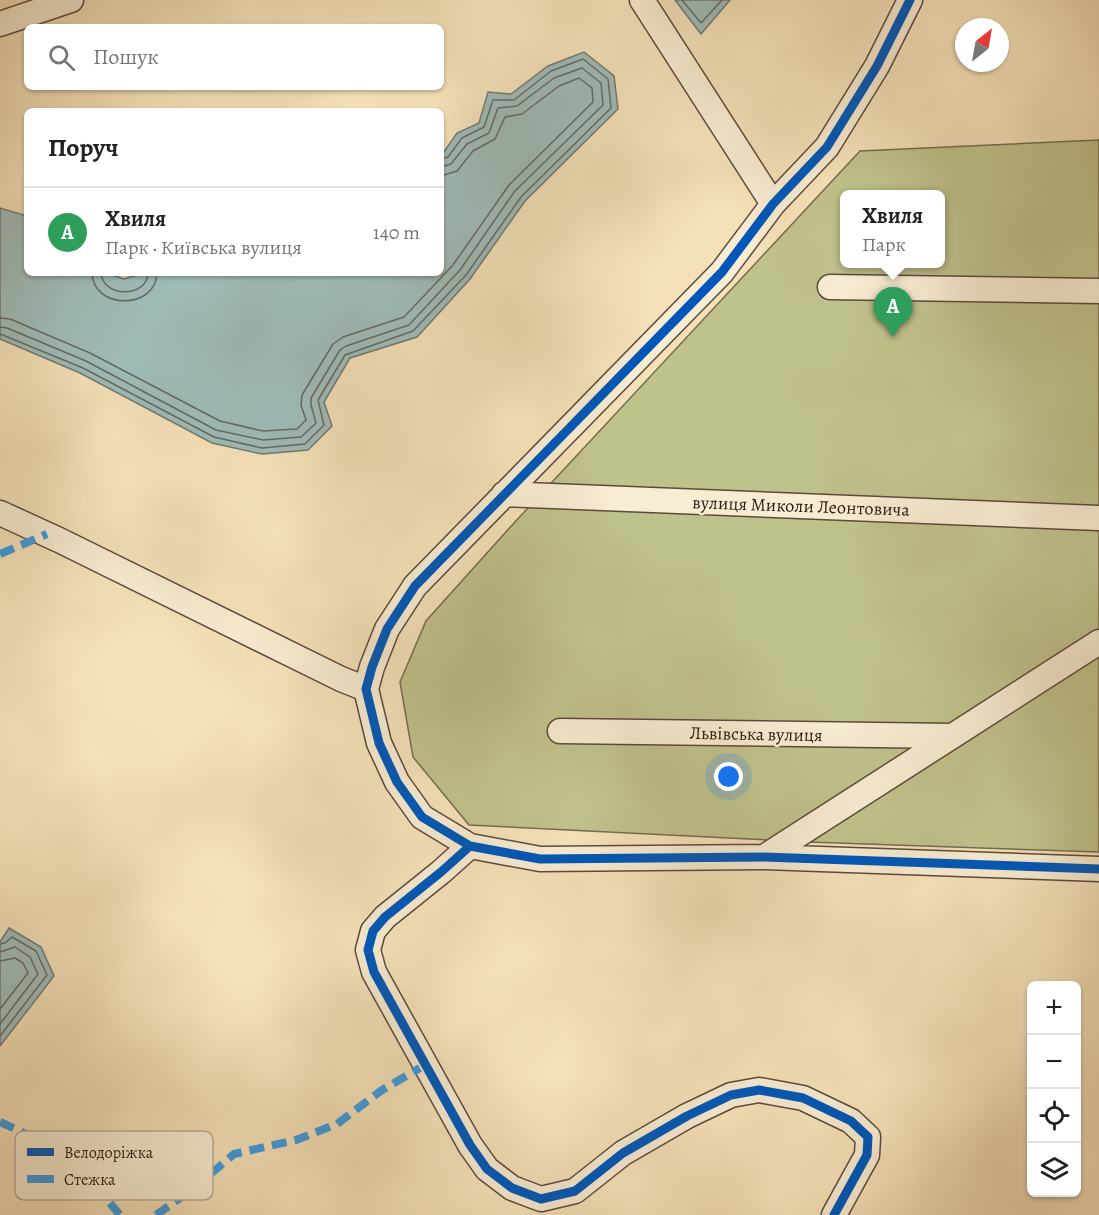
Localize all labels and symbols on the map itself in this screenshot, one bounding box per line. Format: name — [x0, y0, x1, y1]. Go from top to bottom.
north arrow — [955, 18, 1009, 72]
pin: A — [874, 288, 912, 337]
street label: вулиця Миколи Леонтовича — [692, 490, 911, 522]
street label: Львівська вулиця — [689, 721, 823, 747]
your location — [714, 762, 743, 791]
legend — [15, 1131, 213, 1200]
text: Велодоріжка — [64, 1142, 154, 1164]
text: Стежка — [64, 1169, 116, 1191]

